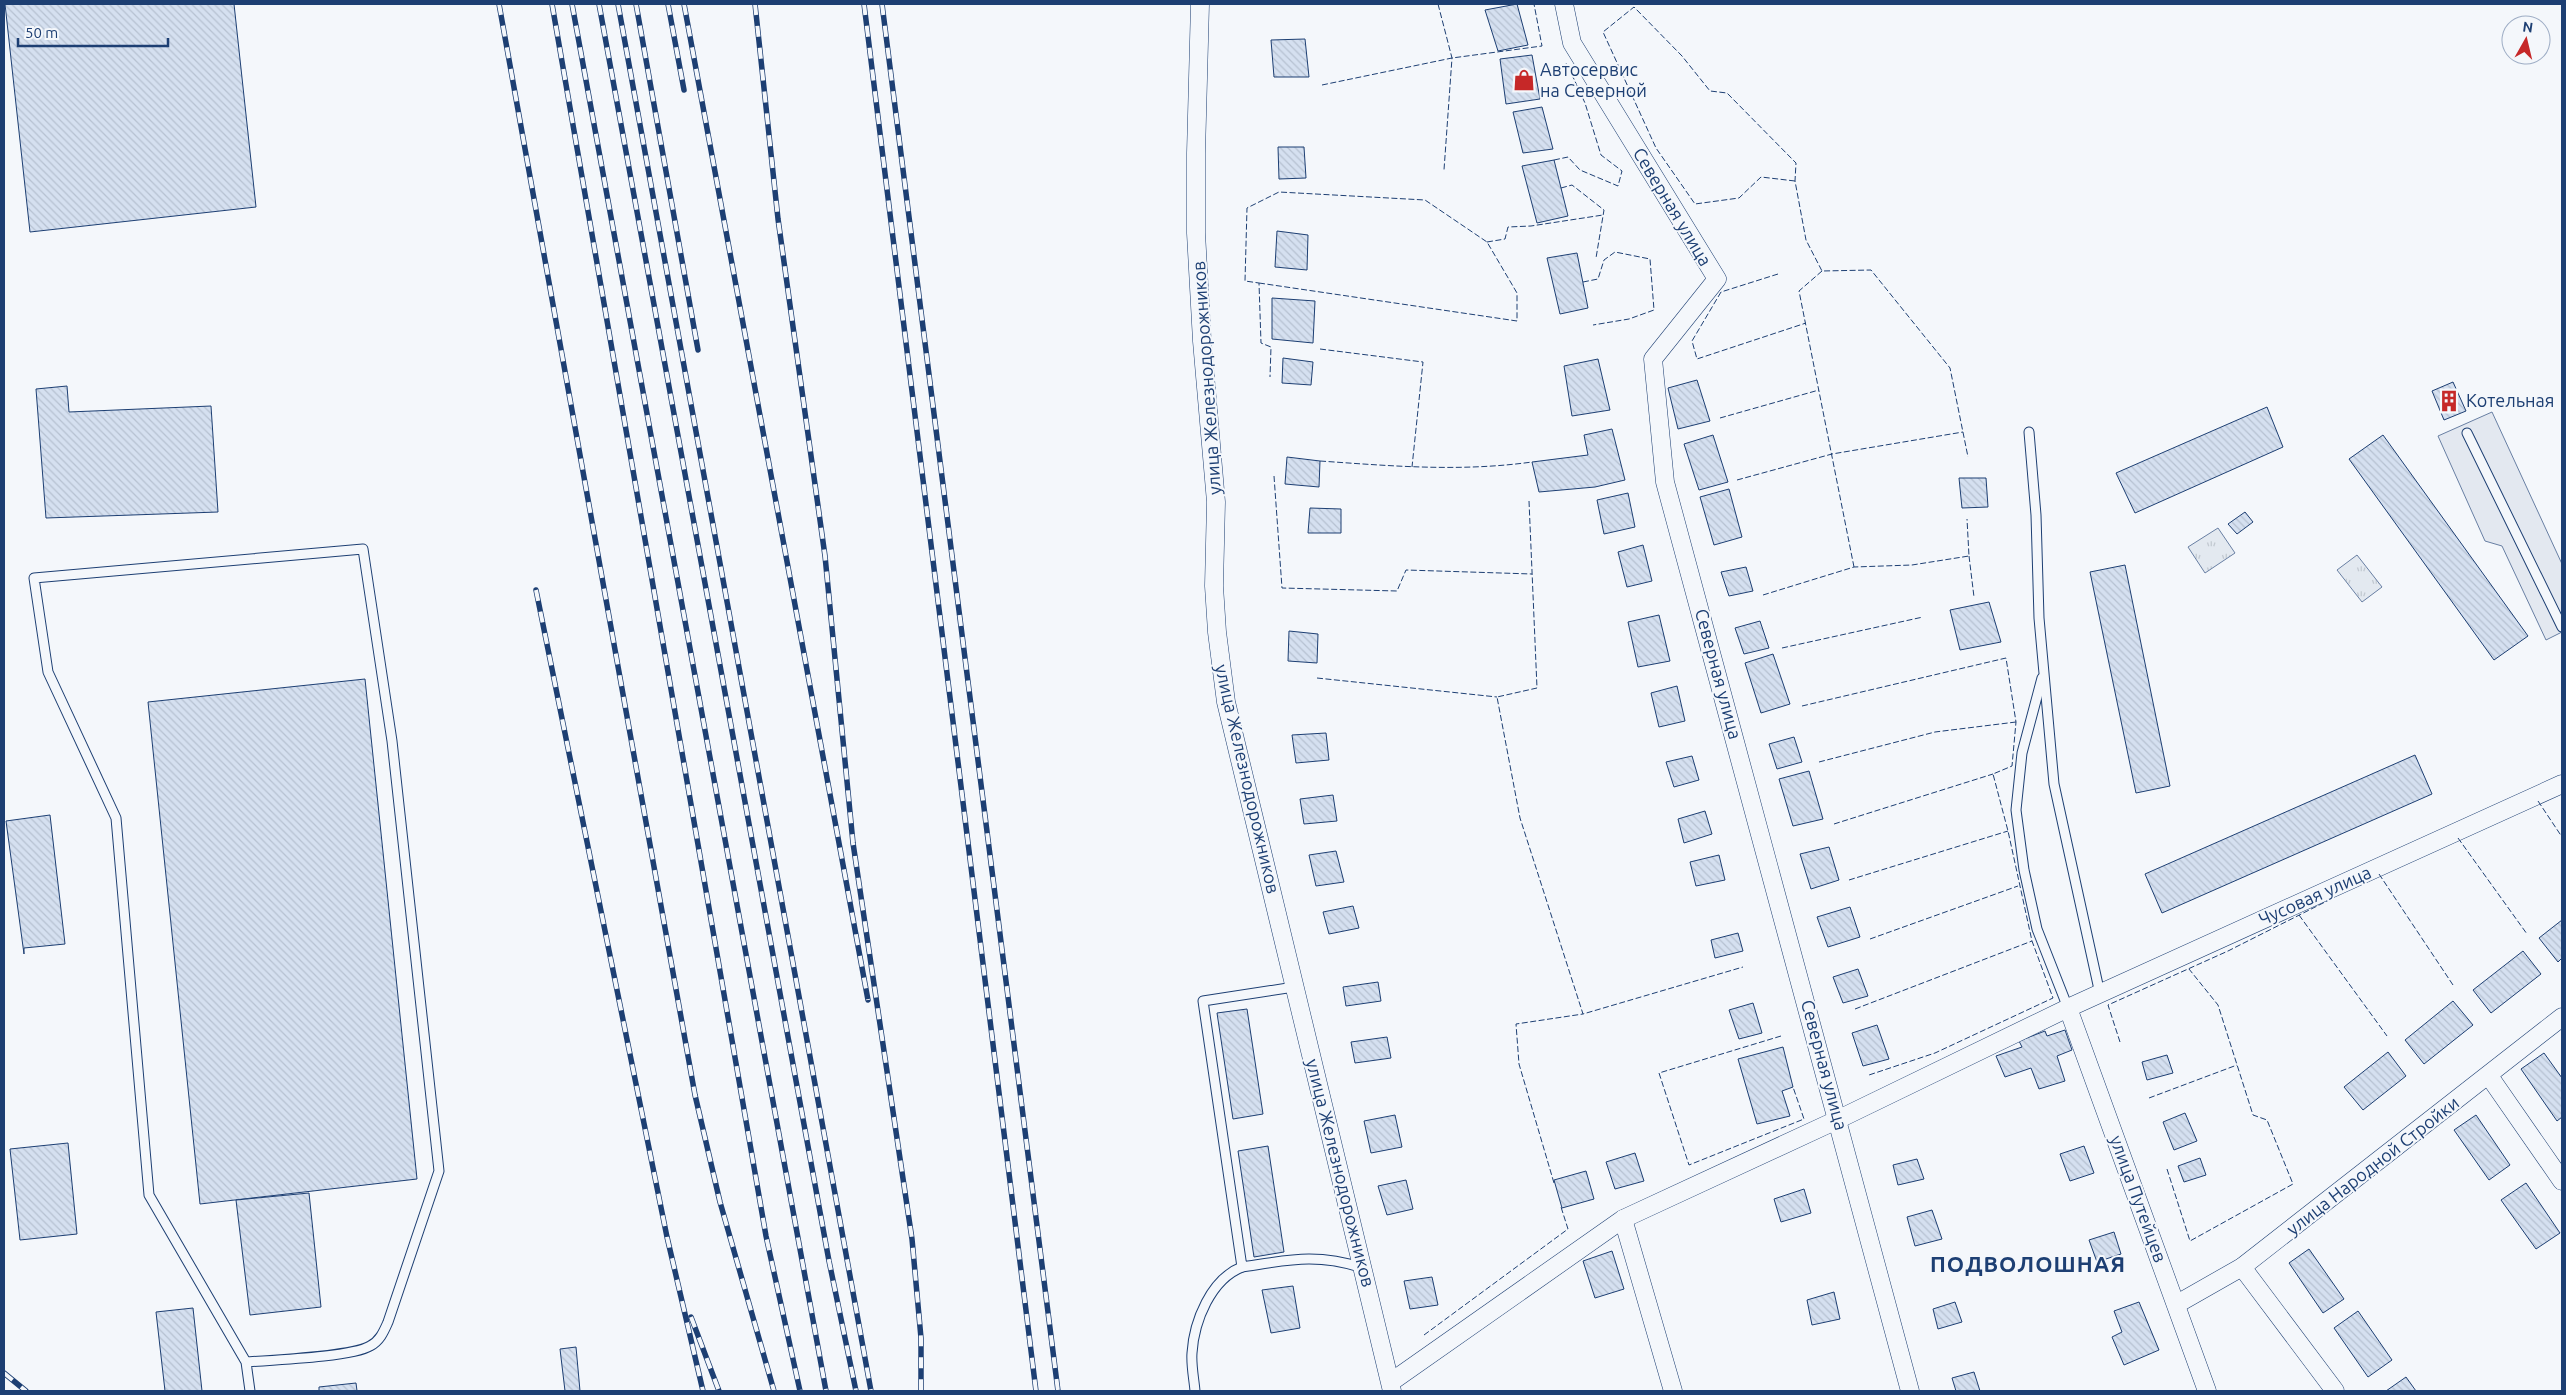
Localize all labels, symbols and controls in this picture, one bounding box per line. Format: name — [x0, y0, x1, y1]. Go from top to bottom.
scale bar — [18, 15, 168, 47]
north arrow — [2501, 15, 2551, 65]
text: N — [2522, 18, 2534, 36]
text: 50 m — [25, 24, 58, 41]
place label: Автосервис на Северной — [1540, 59, 1647, 100]
shop icon: Автосервис на Северной — [1511, 67, 1537, 93]
street label: Северная улица — [1630, 144, 1716, 269]
street label: улица Железнодорожников — [1188, 260, 1224, 496]
building icon: Котельная — [2436, 388, 2462, 414]
place label: Котельная — [2466, 390, 2555, 410]
street label: Северная улица — [1692, 606, 1746, 741]
street label: улица Железнодорожников — [1212, 662, 1284, 895]
street label: Чусовая улица — [2255, 861, 2374, 929]
street label: Северная улица — [1798, 997, 1852, 1132]
street label: улица Железнодорожников — [1303, 1057, 1379, 1289]
street label: улица Народной Стройки — [2282, 1092, 2462, 1239]
street label: улица Путейцев — [2107, 1132, 2171, 1265]
district label: ПОДВОЛОШНАЯ — [1930, 1251, 2126, 1276]

